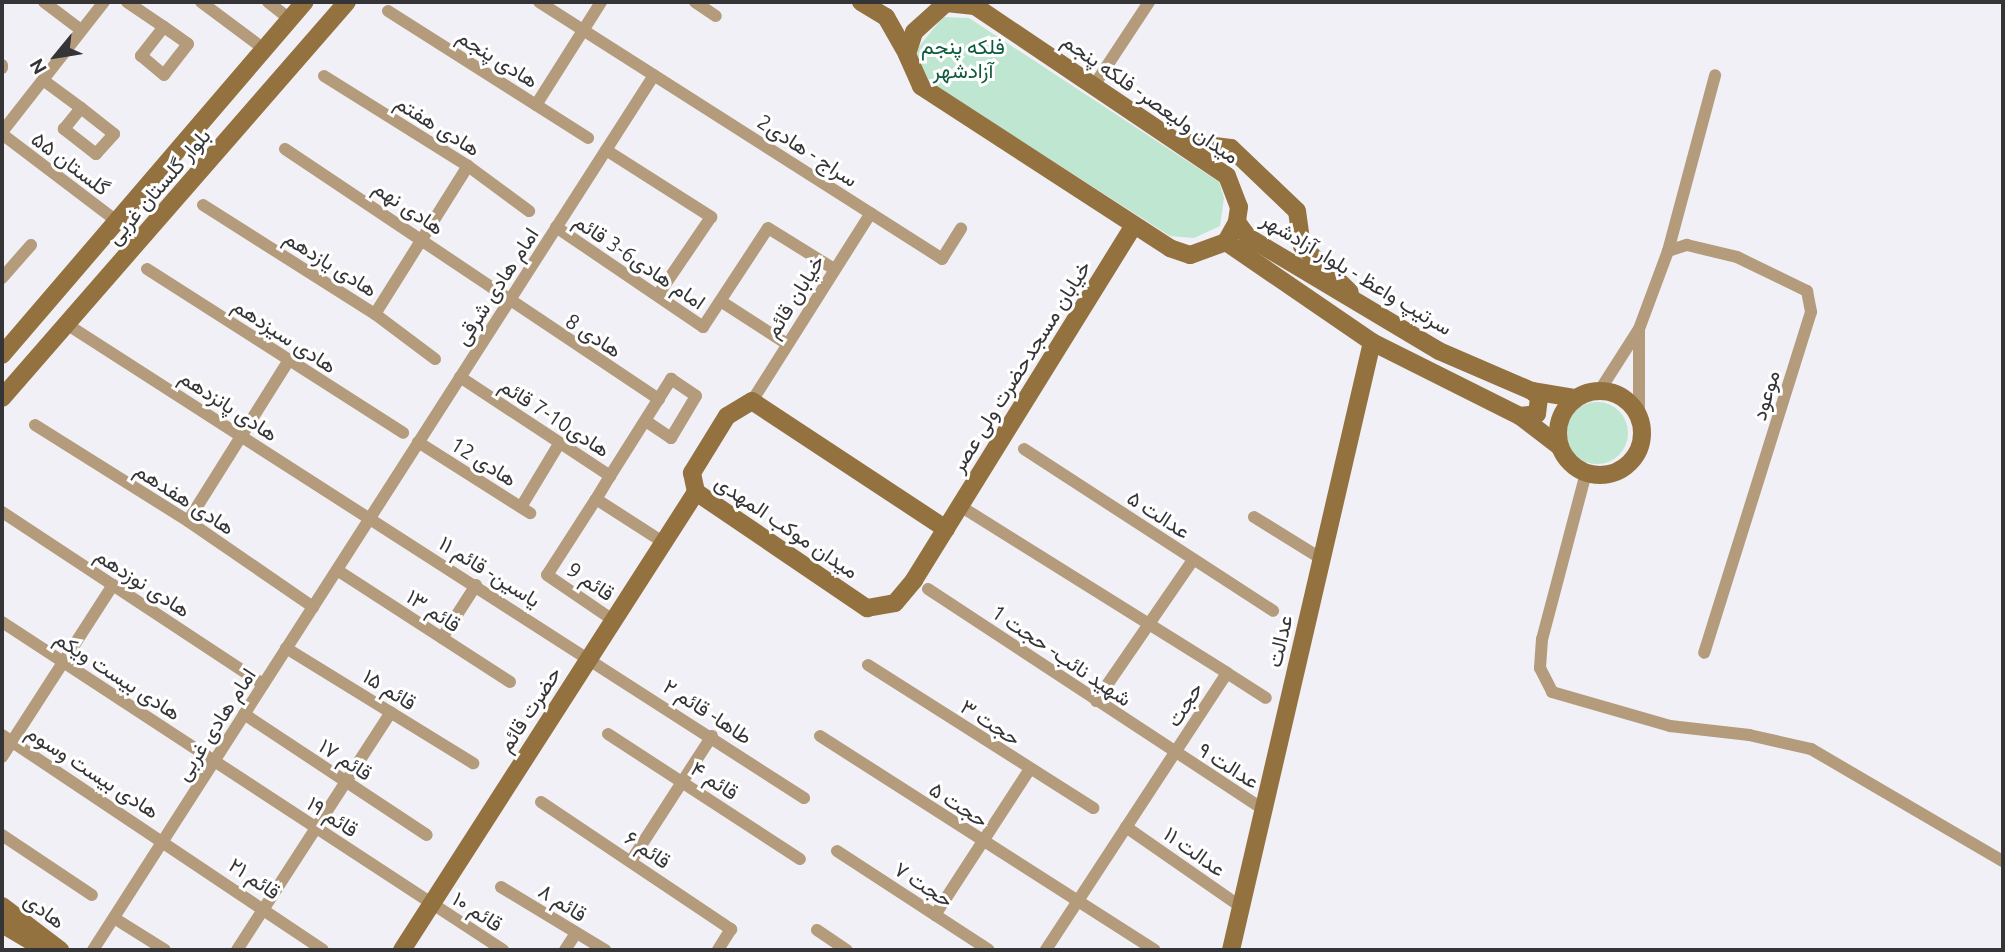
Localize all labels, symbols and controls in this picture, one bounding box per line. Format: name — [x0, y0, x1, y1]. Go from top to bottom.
north arrow — [21, 21, 91, 91]
street label: هادی پنجم — [453, 23, 543, 93]
street label: میدان ولیعصر- فلکه پنجم — [1058, 27, 1244, 169]
park label: فلکه پنجم آزادشهر — [921, 33, 1005, 83]
text: N — [25, 55, 51, 78]
street label: هادی هفتم — [391, 89, 485, 161]
street label: سراج - هادی2 — [753, 108, 863, 192]
street label: بلوار گلستان غربی — [101, 123, 215, 249]
street label: گلستان ۵۵ — [27, 126, 115, 200]
street label: هادی نهم — [369, 174, 449, 240]
street label: سرتیپ واعظ - بلوار آزادشهر — [1257, 206, 1457, 340]
street label: امام هادی6-3 قائم — [569, 208, 711, 314]
street label: امام هادی شرقی — [449, 222, 543, 350]
street label: هادی یازدهم — [280, 224, 382, 302]
street label: خیابان قائم — [759, 250, 829, 342]
street label: خیابان مسجدحضرت ولی عصر — [944, 255, 1096, 477]
street label: هادی سیزدهم — [228, 292, 342, 378]
street label: هادی 8 — [561, 308, 627, 362]
street label: هادی پانزدهم — [175, 364, 283, 446]
street label: موعود — [1746, 367, 1784, 423]
street label: هادی10-7 قائم — [495, 372, 615, 462]
street label: 12 هادی — [446, 431, 522, 491]
street label: هادی هفدهم — [130, 456, 240, 540]
street label: میدان موکب المهدی — [711, 469, 863, 583]
street label: عدالت ۵ — [1123, 484, 1195, 544]
street label: یاسین- قائم ۱۱ — [435, 530, 545, 612]
street label: هادی نوزدهم — [91, 542, 195, 622]
street label: قائم 9 — [563, 556, 619, 606]
street label: قائم ۱۳ — [402, 583, 466, 637]
street label: شهید نائب- حجت 1 — [987, 599, 1137, 711]
street label: عدالت — [1261, 613, 1297, 669]
street label: هادی بیست ویکم — [50, 625, 186, 725]
street label: حضرت قائم — [492, 662, 566, 756]
street label: امام هادی غربی — [169, 663, 261, 785]
street label: قائم ۱۵ — [359, 663, 421, 715]
street label: طاها- قائم ۲ — [659, 673, 757, 749]
street label: حجت — [1160, 677, 1208, 731]
street label: حجت ۳ — [956, 693, 1026, 751]
street label: هادی بیست وسوم — [22, 719, 164, 823]
street label: قائم ۱۷ — [315, 733, 377, 785]
street label: عدالت ۹ — [1194, 736, 1264, 794]
street label: قائم ۴ — [686, 755, 744, 805]
street label: حجت ۵ — [925, 776, 993, 832]
street label: قائم ۱۹ — [303, 790, 363, 842]
street label: عدالت ۱۱ — [1159, 821, 1231, 881]
street label: قائم ۶ — [620, 825, 676, 873]
street label: قائم ۲۱ — [224, 852, 286, 904]
street label: حجت ۷ — [890, 856, 958, 912]
street label: قائم ۸ — [534, 878, 592, 926]
street label: هادی — [19, 886, 71, 934]
street label: قائم ۱۰ — [448, 886, 508, 936]

